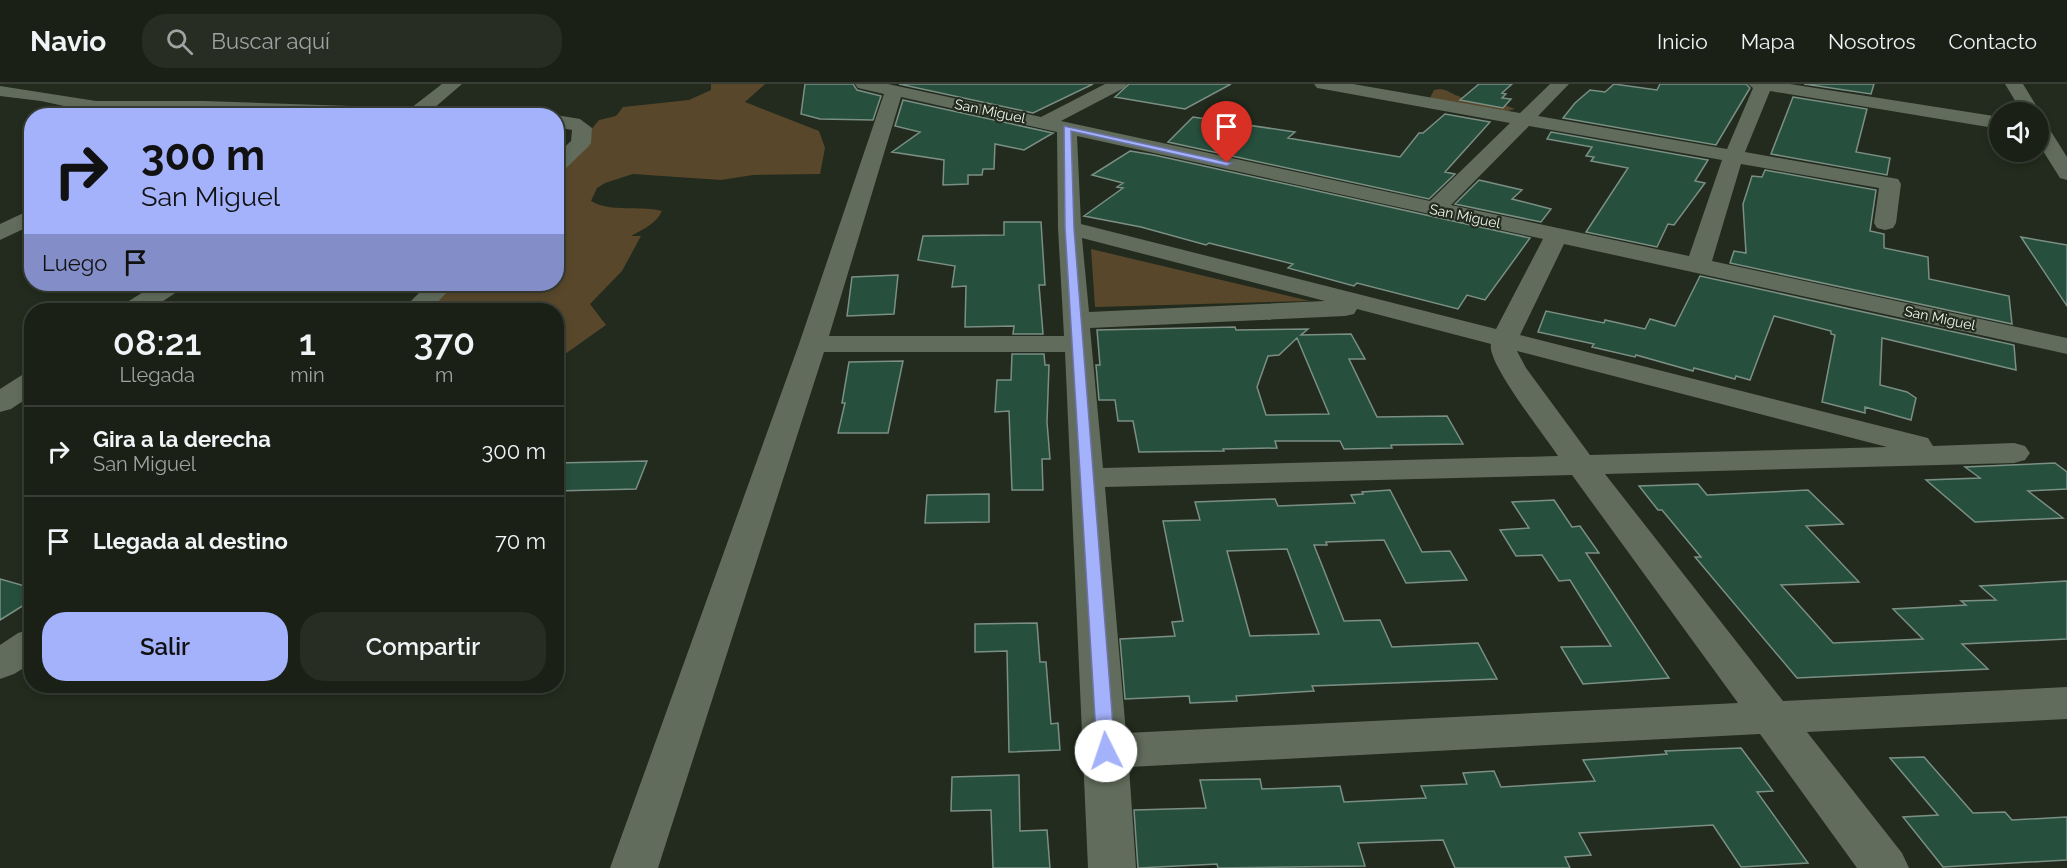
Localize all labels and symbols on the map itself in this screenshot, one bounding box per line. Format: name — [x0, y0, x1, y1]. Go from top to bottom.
street label: San Miguel — [953, 96, 1027, 126]
pin — [1201, 101, 1252, 163]
street label: San Miguel — [1428, 201, 1502, 231]
street label: San Miguel — [1903, 303, 1977, 333]
position arrow — [1074, 719, 1138, 783]

